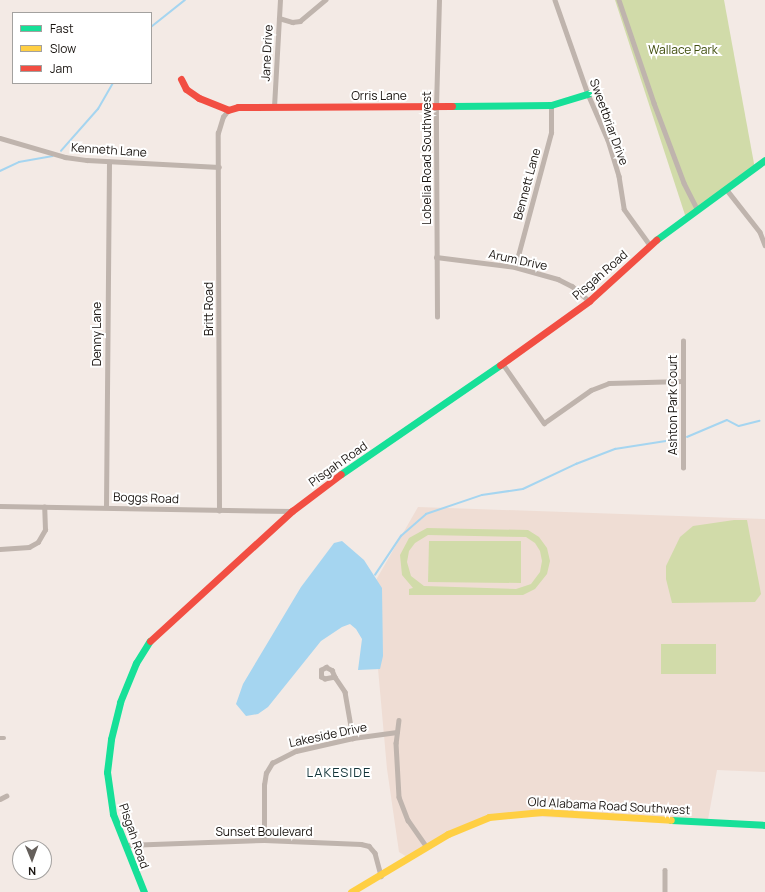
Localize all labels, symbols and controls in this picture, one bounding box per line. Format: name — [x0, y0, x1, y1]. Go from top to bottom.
legend — [12, 12, 152, 84]
text: Fast — [50, 20, 74, 37]
street label: Jane Drive — [258, 24, 276, 82]
text: Slow — [50, 40, 76, 57]
park label: Wallace Park — [648, 43, 718, 57]
text: Jam — [50, 60, 72, 77]
street label: Sweetbriar Drive — [587, 77, 631, 167]
street label: Orris Lane — [351, 89, 407, 103]
street label: Lobelia Road Southwest — [420, 91, 434, 225]
street label: Kenneth Lane — [71, 140, 147, 160]
street label: Bennett Lane — [511, 147, 543, 221]
street label: Arum Drive — [487, 247, 549, 273]
street label: Pisgah Road — [570, 247, 630, 303]
street label: Britt Road — [202, 282, 216, 336]
street label: Denny Lane — [90, 302, 104, 366]
street label: Ashton Park Court — [666, 355, 680, 455]
street label: Pisgah Road — [306, 439, 370, 489]
street label: Boggs Road — [113, 490, 179, 506]
street label: Lakeside Drive — [288, 720, 368, 750]
district label: LAKESIDE — [307, 764, 371, 780]
street label: Old Alabama Road Southwest — [527, 795, 691, 817]
street label: Pisgah Road — [116, 801, 152, 871]
street label: Sunset Boulevard — [215, 825, 313, 839]
north arrow — [12, 840, 52, 880]
text: N — [28, 864, 36, 879]

